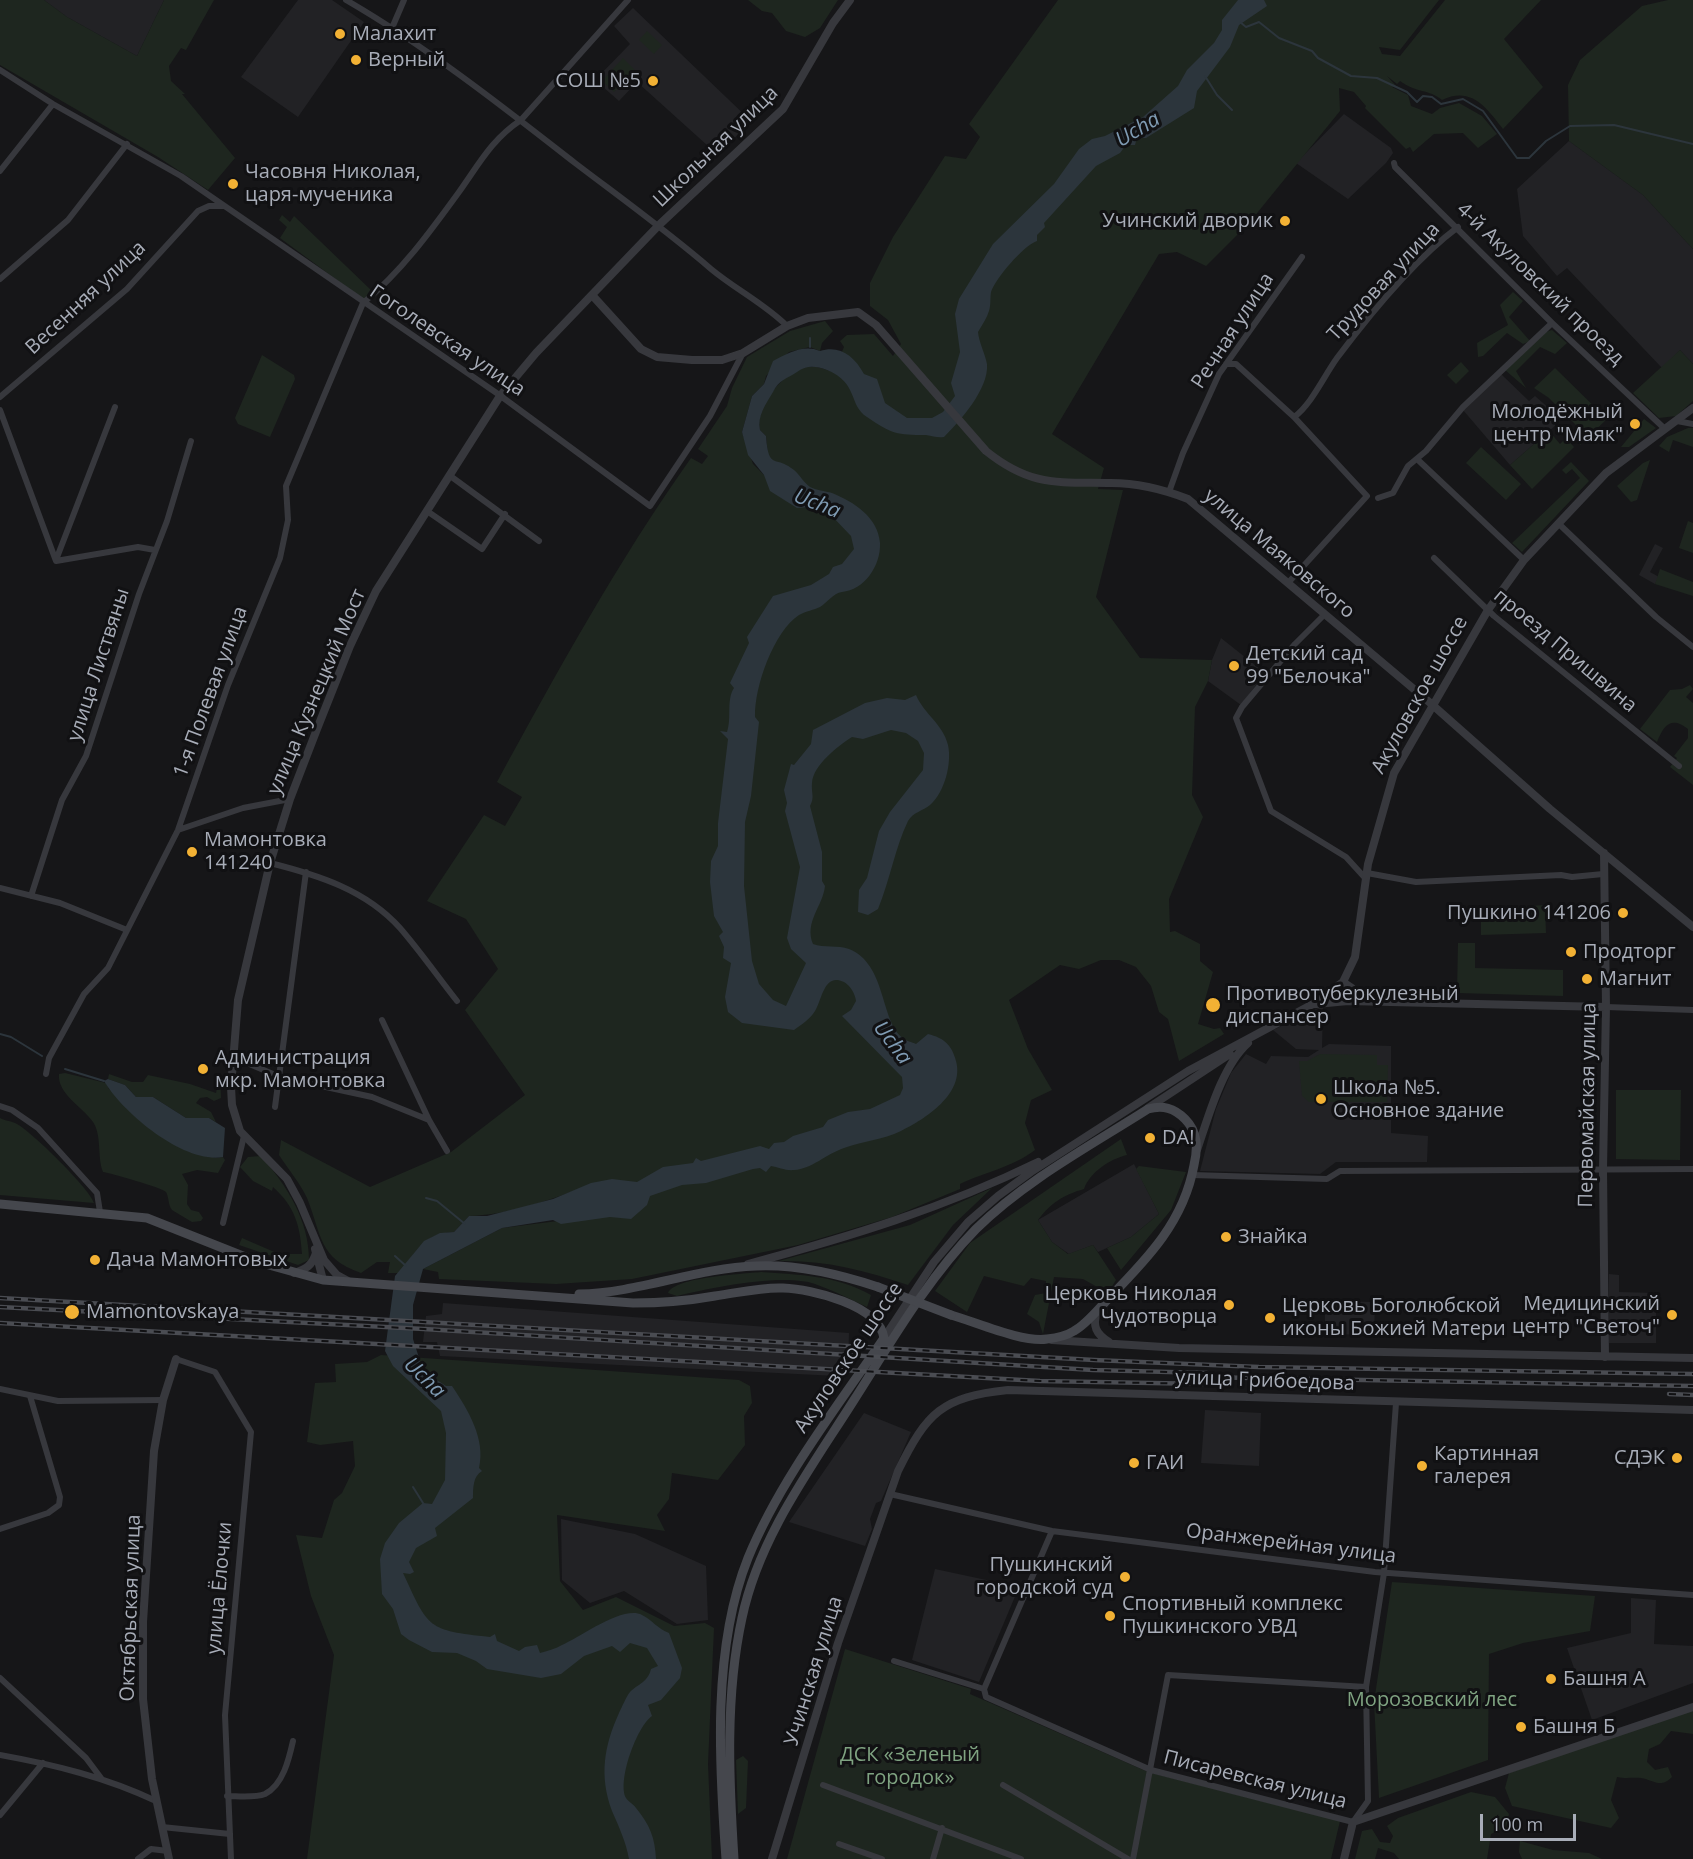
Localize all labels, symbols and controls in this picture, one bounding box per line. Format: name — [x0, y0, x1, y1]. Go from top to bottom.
place label: Малахит — [352, 22, 436, 46]
marker: Малахит — [333, 27, 347, 41]
place label: Верный — [368, 48, 445, 72]
marker: Верный — [349, 53, 363, 67]
place label: СОШ №5 — [555, 69, 641, 93]
marker: СОШ №5 — [646, 74, 660, 88]
street label: Школьная улица — [649, 81, 783, 213]
water label: Ucha — [1111, 107, 1165, 153]
place label: Часовня Николая, царя-мученика — [245, 160, 421, 207]
marker: Часовня Николая, царя-мученика — [226, 177, 240, 191]
street label: 4-й Акуловский проезд — [1451, 198, 1629, 370]
place label: Учинский дворик — [1102, 209, 1273, 233]
marker: Учинский дворик — [1278, 214, 1292, 228]
street label: Трудовая улица — [1323, 218, 1445, 346]
street label: Весенняя улица — [21, 236, 151, 360]
street label: Речная улица — [1187, 269, 1279, 393]
street label: Гоголевская улица — [365, 280, 529, 402]
place label: Молодёжный центр "Маяк" — [1491, 400, 1623, 447]
marker: Молодёжный центр "Маяк" — [1628, 417, 1642, 431]
water label: Ucha — [790, 484, 844, 524]
street label: улица Маяковского — [1199, 484, 1359, 624]
street label: проезд Пришвина — [1489, 584, 1641, 718]
street label: улица Кузнецкий Мост — [263, 585, 371, 799]
street label: улица Листвяны — [63, 586, 135, 744]
street label: 1-я Полевая улица — [169, 603, 253, 781]
street label: Акуловское шоссе — [1367, 612, 1473, 778]
place label: Детский сад 99 "Белочка" — [1246, 642, 1371, 689]
marker: Детский сад 99 "Белочка" — [1227, 659, 1241, 673]
place label: Мамонтовка 141240 — [204, 828, 327, 875]
marker: Мамонтовка 141240 — [185, 845, 199, 859]
place label: Пушкино 141206 — [1447, 901, 1611, 925]
marker: Пушкино 141206 — [1616, 906, 1630, 920]
place label: Продторг — [1583, 940, 1676, 964]
marker: Продторг — [1564, 945, 1578, 959]
place label: Магнит — [1599, 967, 1672, 991]
marker: Магнит — [1580, 972, 1594, 986]
place label: Противотуберкулезный диспансер — [1226, 982, 1459, 1029]
marker: Противотуберкулезный диспансер — [1204, 996, 1222, 1014]
street label: Первомайская улица — [1574, 1002, 1602, 1208]
water label: Ucha — [868, 1016, 916, 1070]
place label: Администрация мкр. Мамонтовка — [215, 1046, 386, 1093]
marker: Администрация мкр. Мамонтовка — [196, 1062, 210, 1076]
place label: Школа №5. Основное здание — [1333, 1076, 1504, 1123]
marker: Школа №5. Основное здание — [1314, 1092, 1328, 1106]
place label: DA! — [1162, 1126, 1194, 1150]
marker: DA! — [1143, 1131, 1157, 1145]
place label: Знайка — [1238, 1225, 1308, 1249]
marker: Знайка — [1219, 1230, 1233, 1244]
place label: Дача Мамонтовых — [107, 1248, 287, 1272]
marker: Дача Мамонтовых — [88, 1253, 102, 1267]
street label: Акуловское шоссе — [790, 1278, 908, 1438]
place label: Церковь Николая Чудотворца — [1044, 1282, 1217, 1329]
place label: Медицинский центр "Светоч" — [1512, 1292, 1660, 1339]
place label: Церковь Боголюбской иконы Божией Матери — [1282, 1294, 1506, 1341]
marker: Церковь Николая Чудотворца — [1222, 1298, 1236, 1312]
place label: Mamontovskaya — [86, 1300, 239, 1324]
marker: Mamontovskaya — [63, 1303, 81, 1321]
marker: Медицинский центр "Светоч" — [1665, 1308, 1679, 1322]
marker: Церковь Боголюбской иконы Божией Матери — [1263, 1311, 1277, 1325]
water label: Ucha — [398, 1352, 450, 1404]
street label: улица Грибоедова — [1175, 1366, 1355, 1396]
place label: Картинная галерея — [1434, 1442, 1539, 1489]
place label: СДЭК — [1614, 1446, 1665, 1470]
place label: ГАИ — [1146, 1451, 1184, 1475]
marker: СДЭК — [1670, 1451, 1684, 1465]
marker: ГАИ — [1127, 1456, 1141, 1470]
marker: Картинная галерея — [1415, 1459, 1429, 1473]
street label: Октябрьская улица — [116, 1514, 146, 1702]
street label: Оранжерейная улица — [1185, 1519, 1397, 1569]
street label: улица Ёлочки — [202, 1521, 238, 1655]
place label: Пушкинский городской суд — [976, 1553, 1113, 1600]
marker: Пушкинский городской суд — [1118, 1570, 1132, 1584]
place label: Спортивный комплекс Пушкинского УВД — [1122, 1592, 1343, 1639]
street label: Учинская улица — [780, 1593, 848, 1749]
marker: Спортивный комплекс Пушкинского УВД — [1103, 1609, 1117, 1623]
place label: Башня А — [1563, 1667, 1646, 1691]
marker: Башня А — [1544, 1672, 1558, 1686]
park label: Морозовский лес — [1347, 1688, 1517, 1712]
place label: Башня Б — [1533, 1715, 1615, 1739]
marker: Башня Б — [1514, 1720, 1528, 1734]
park label: ДСК «Зеленый городок» — [840, 1743, 980, 1790]
street label: Писаревская улица — [1161, 1746, 1349, 1814]
scale bar — [1483, 1802, 1579, 1840]
text: 100 m — [1491, 1812, 1543, 1836]

